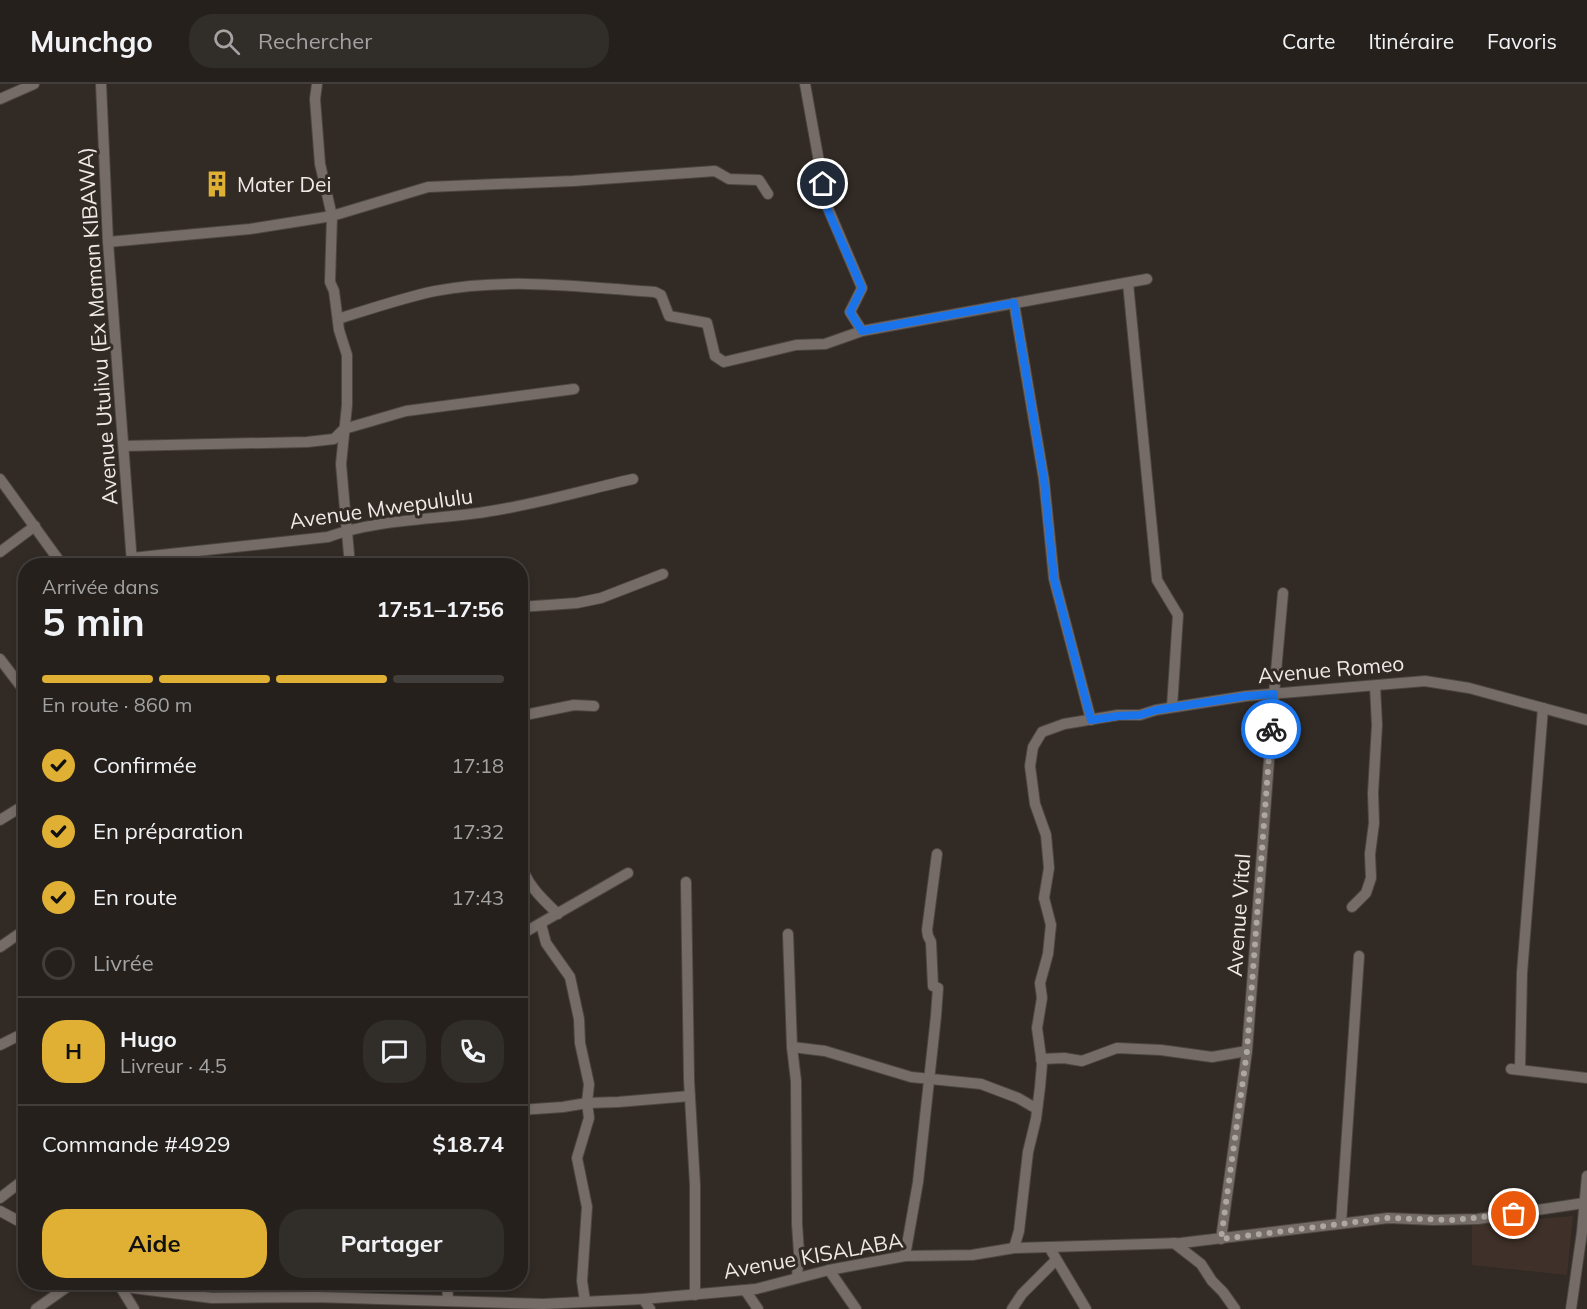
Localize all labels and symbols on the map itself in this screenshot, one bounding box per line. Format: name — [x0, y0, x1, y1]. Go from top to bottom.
street label: Avenue Utulivu (Ex Maman KIBAWA) — [72, 146, 122, 506]
pin — [797, 158, 848, 209]
building icon: Mater Dei — [202, 169, 232, 199]
place label: Mater Dei — [237, 171, 332, 197]
street label: Avenue Mwepululu — [288, 482, 474, 534]
street label: Avenue Romeo — [1257, 650, 1405, 688]
courier — [1241, 699, 1301, 759]
street label: Avenue Vital — [1221, 853, 1255, 977]
pin — [1488, 1188, 1539, 1239]
street label: Avenue KISALABA — [721, 1226, 905, 1284]

